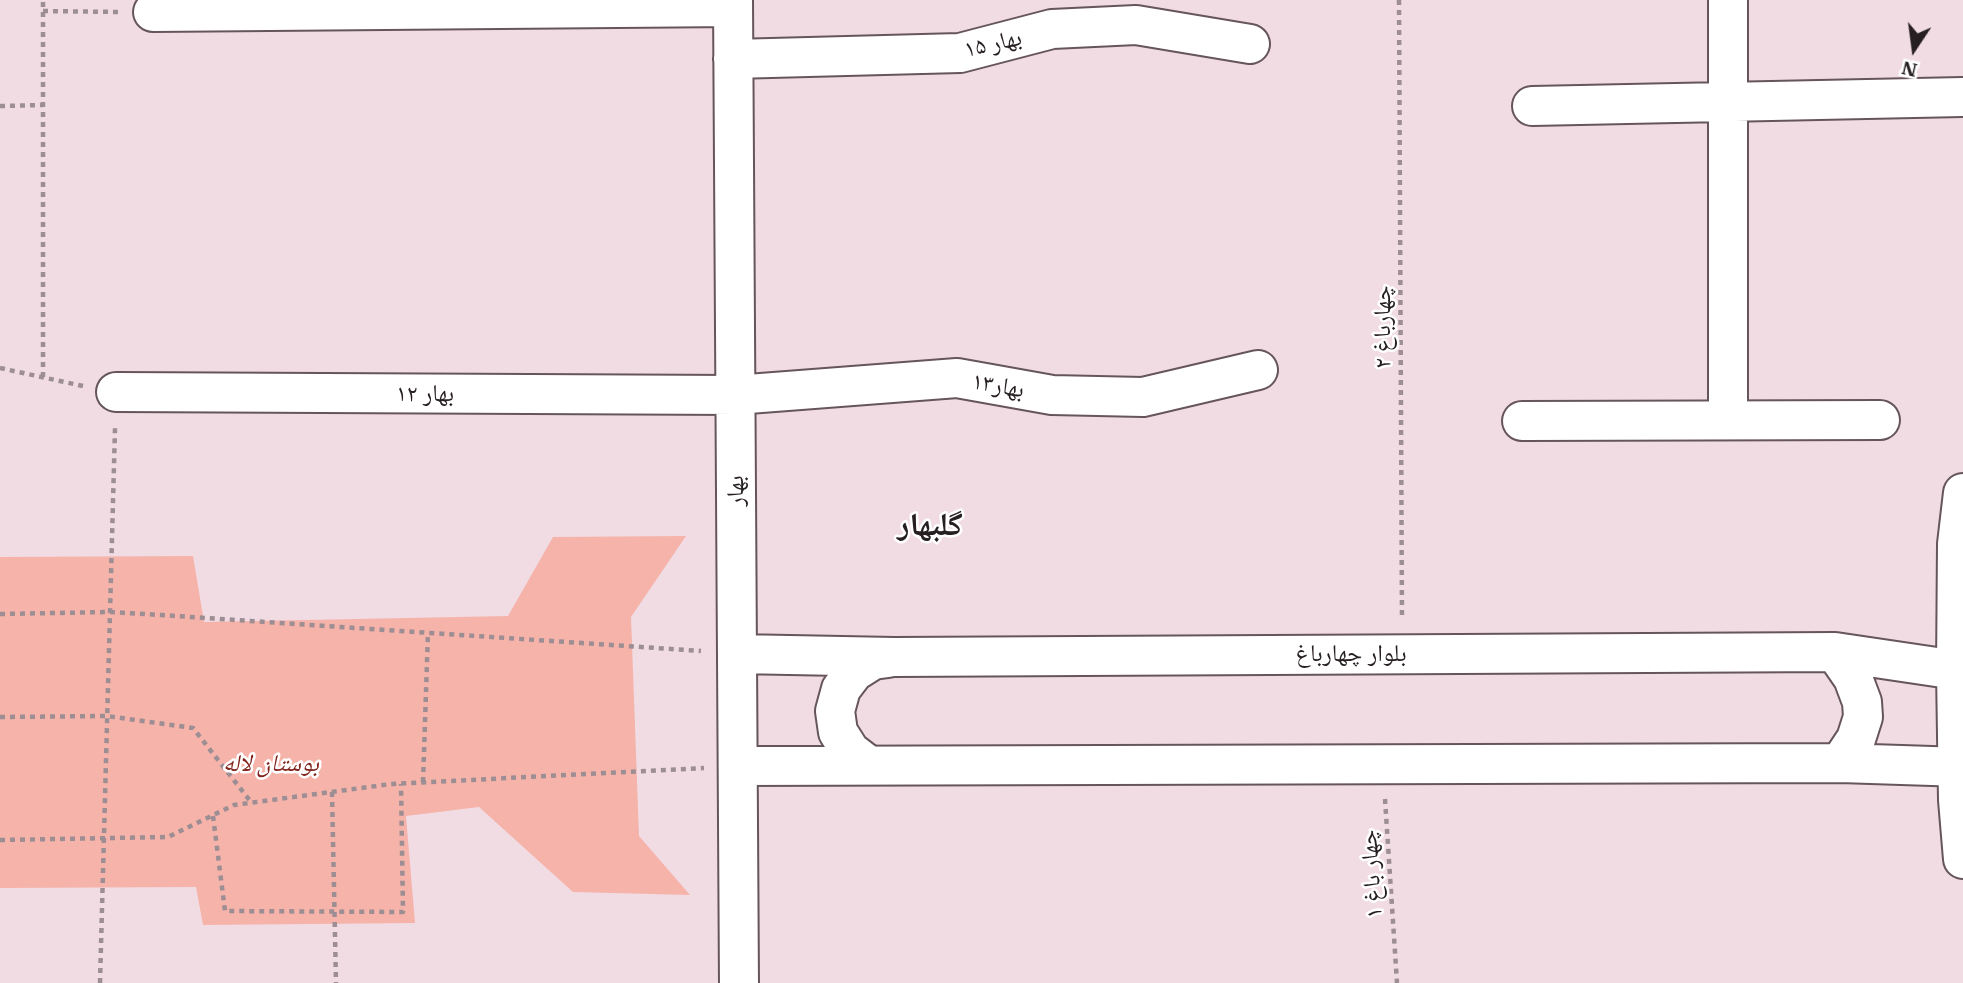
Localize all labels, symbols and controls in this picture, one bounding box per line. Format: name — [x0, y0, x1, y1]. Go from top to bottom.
north arrow — [1879, 14, 1949, 84]
street label: بهار ۱۵ — [961, 23, 1025, 65]
text: N — [1899, 56, 1919, 83]
street label: چهارباغ ۲ — [1369, 285, 1397, 369]
street label: بهار۱۳ — [970, 367, 1026, 405]
street label: بهار ۱۲ — [396, 380, 454, 408]
street label: بهار — [722, 475, 750, 507]
district label: گلبهار — [897, 507, 963, 545]
street label: بلوار چهارباغ — [1295, 640, 1407, 668]
park label: بوستان لاله — [223, 750, 319, 778]
street label: چهار باغ ۱ — [1355, 829, 1389, 919]

